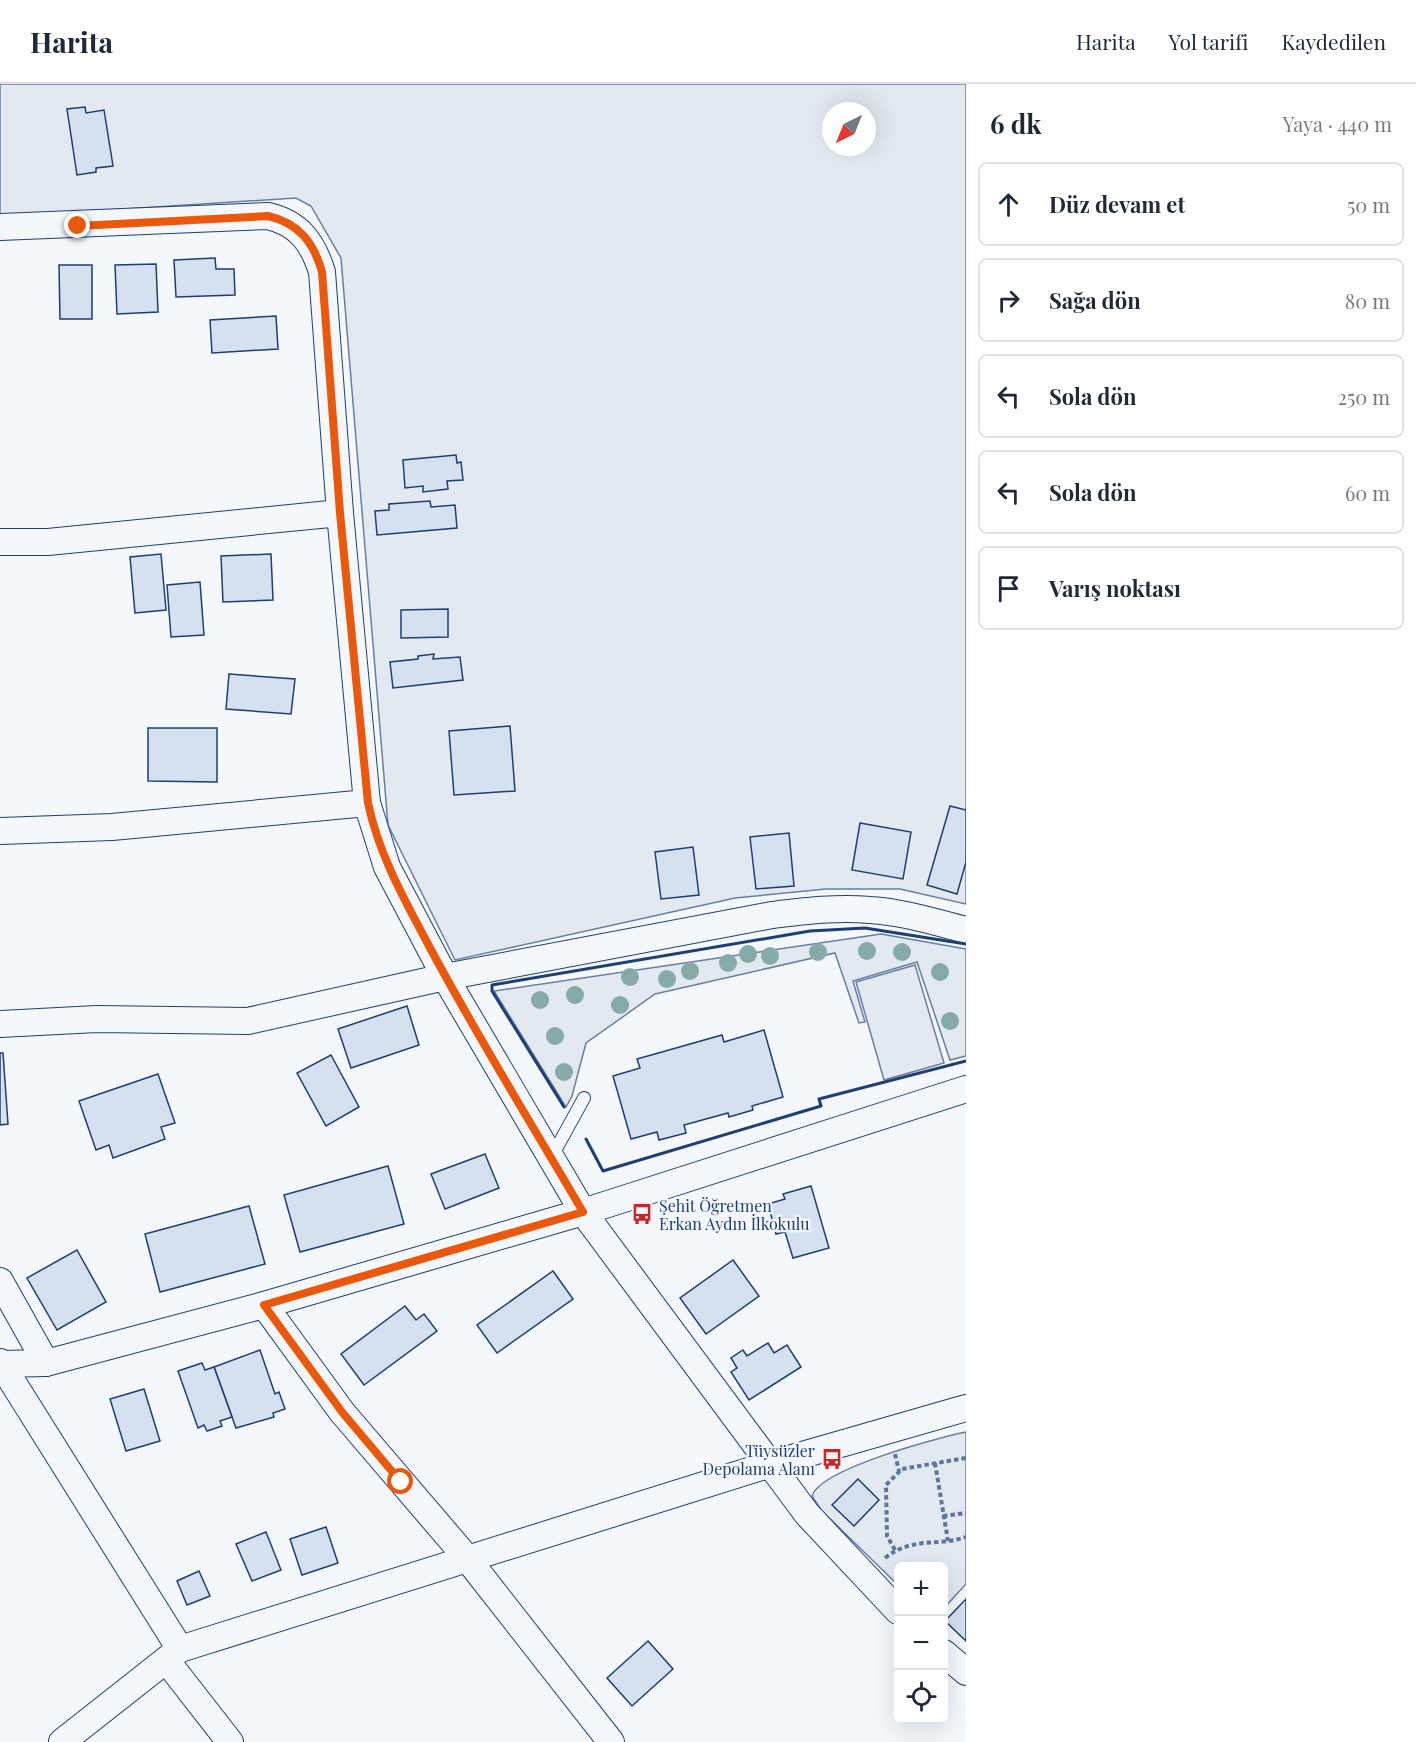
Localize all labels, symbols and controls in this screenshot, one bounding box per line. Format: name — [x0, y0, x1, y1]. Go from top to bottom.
text: Harita — [30, 23, 113, 60]
text: Harita — [1076, 27, 1136, 55]
text: Yol tarifi — [1169, 27, 1248, 55]
text: Kaydedilen — [1281, 27, 1386, 55]
north arrow — [822, 102, 876, 156]
text: 6 dk — [990, 106, 1041, 141]
text: Yaya · 440 m — [1283, 110, 1392, 137]
icon: ahead — [992, 188, 1025, 221]
text: Düz devam et — [1049, 189, 1185, 219]
text: 50 m — [1347, 191, 1390, 218]
route end — [64, 212, 90, 238]
icon: right — [992, 284, 1025, 317]
text: Sağa dön — [1049, 285, 1141, 315]
text: 80 m — [1345, 287, 1390, 314]
icon: left — [992, 380, 1025, 413]
text: Sola dön — [1049, 381, 1136, 411]
text: 250 m — [1337, 383, 1390, 410]
icon: left — [992, 476, 1025, 509]
text: Sola dön — [1049, 477, 1136, 507]
text: 60 m — [1345, 479, 1390, 506]
icon: arrive — [992, 572, 1025, 605]
text: Varış noktası — [1049, 573, 1181, 603]
place label: Şehit Öğretmen Erkan Aydın İlkokulu — [659, 1195, 810, 1234]
bus stop icon: Şehit Öğretmen Erkan Aydın İlkokulu — [630, 1202, 654, 1226]
place label: Tüysüzler Depolama Alanı — [703, 1440, 815, 1479]
bus stop icon: Tüysüzler Depolama Alanı — [820, 1447, 844, 1471]
route start — [387, 1468, 413, 1494]
map controls — [894, 1562, 948, 1724]
button: + — [894, 1562, 948, 1616]
button: − — [894, 1616, 948, 1670]
button: locate — [894, 1670, 948, 1724]

